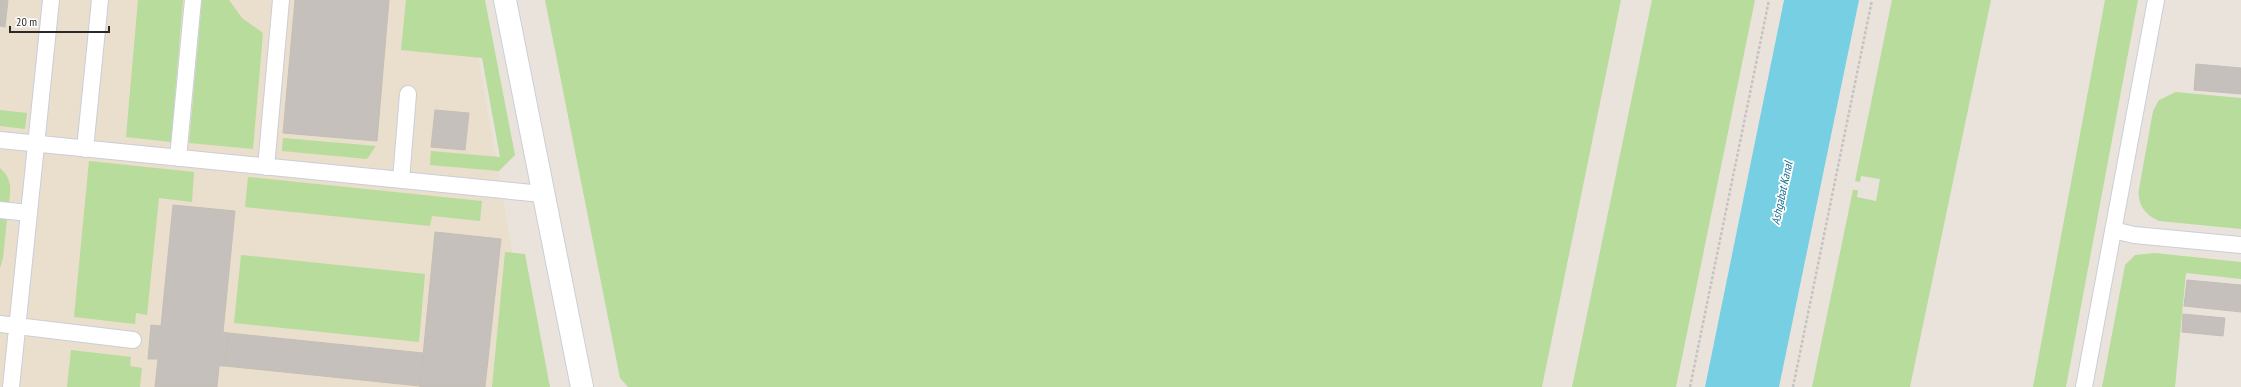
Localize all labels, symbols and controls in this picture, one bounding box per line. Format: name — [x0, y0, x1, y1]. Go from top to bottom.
scale bar — [10, 8, 109, 34]
text: 20 m — [16, 14, 37, 29]
water label: Ashgabat Kanal — [1768, 159, 1796, 226]

